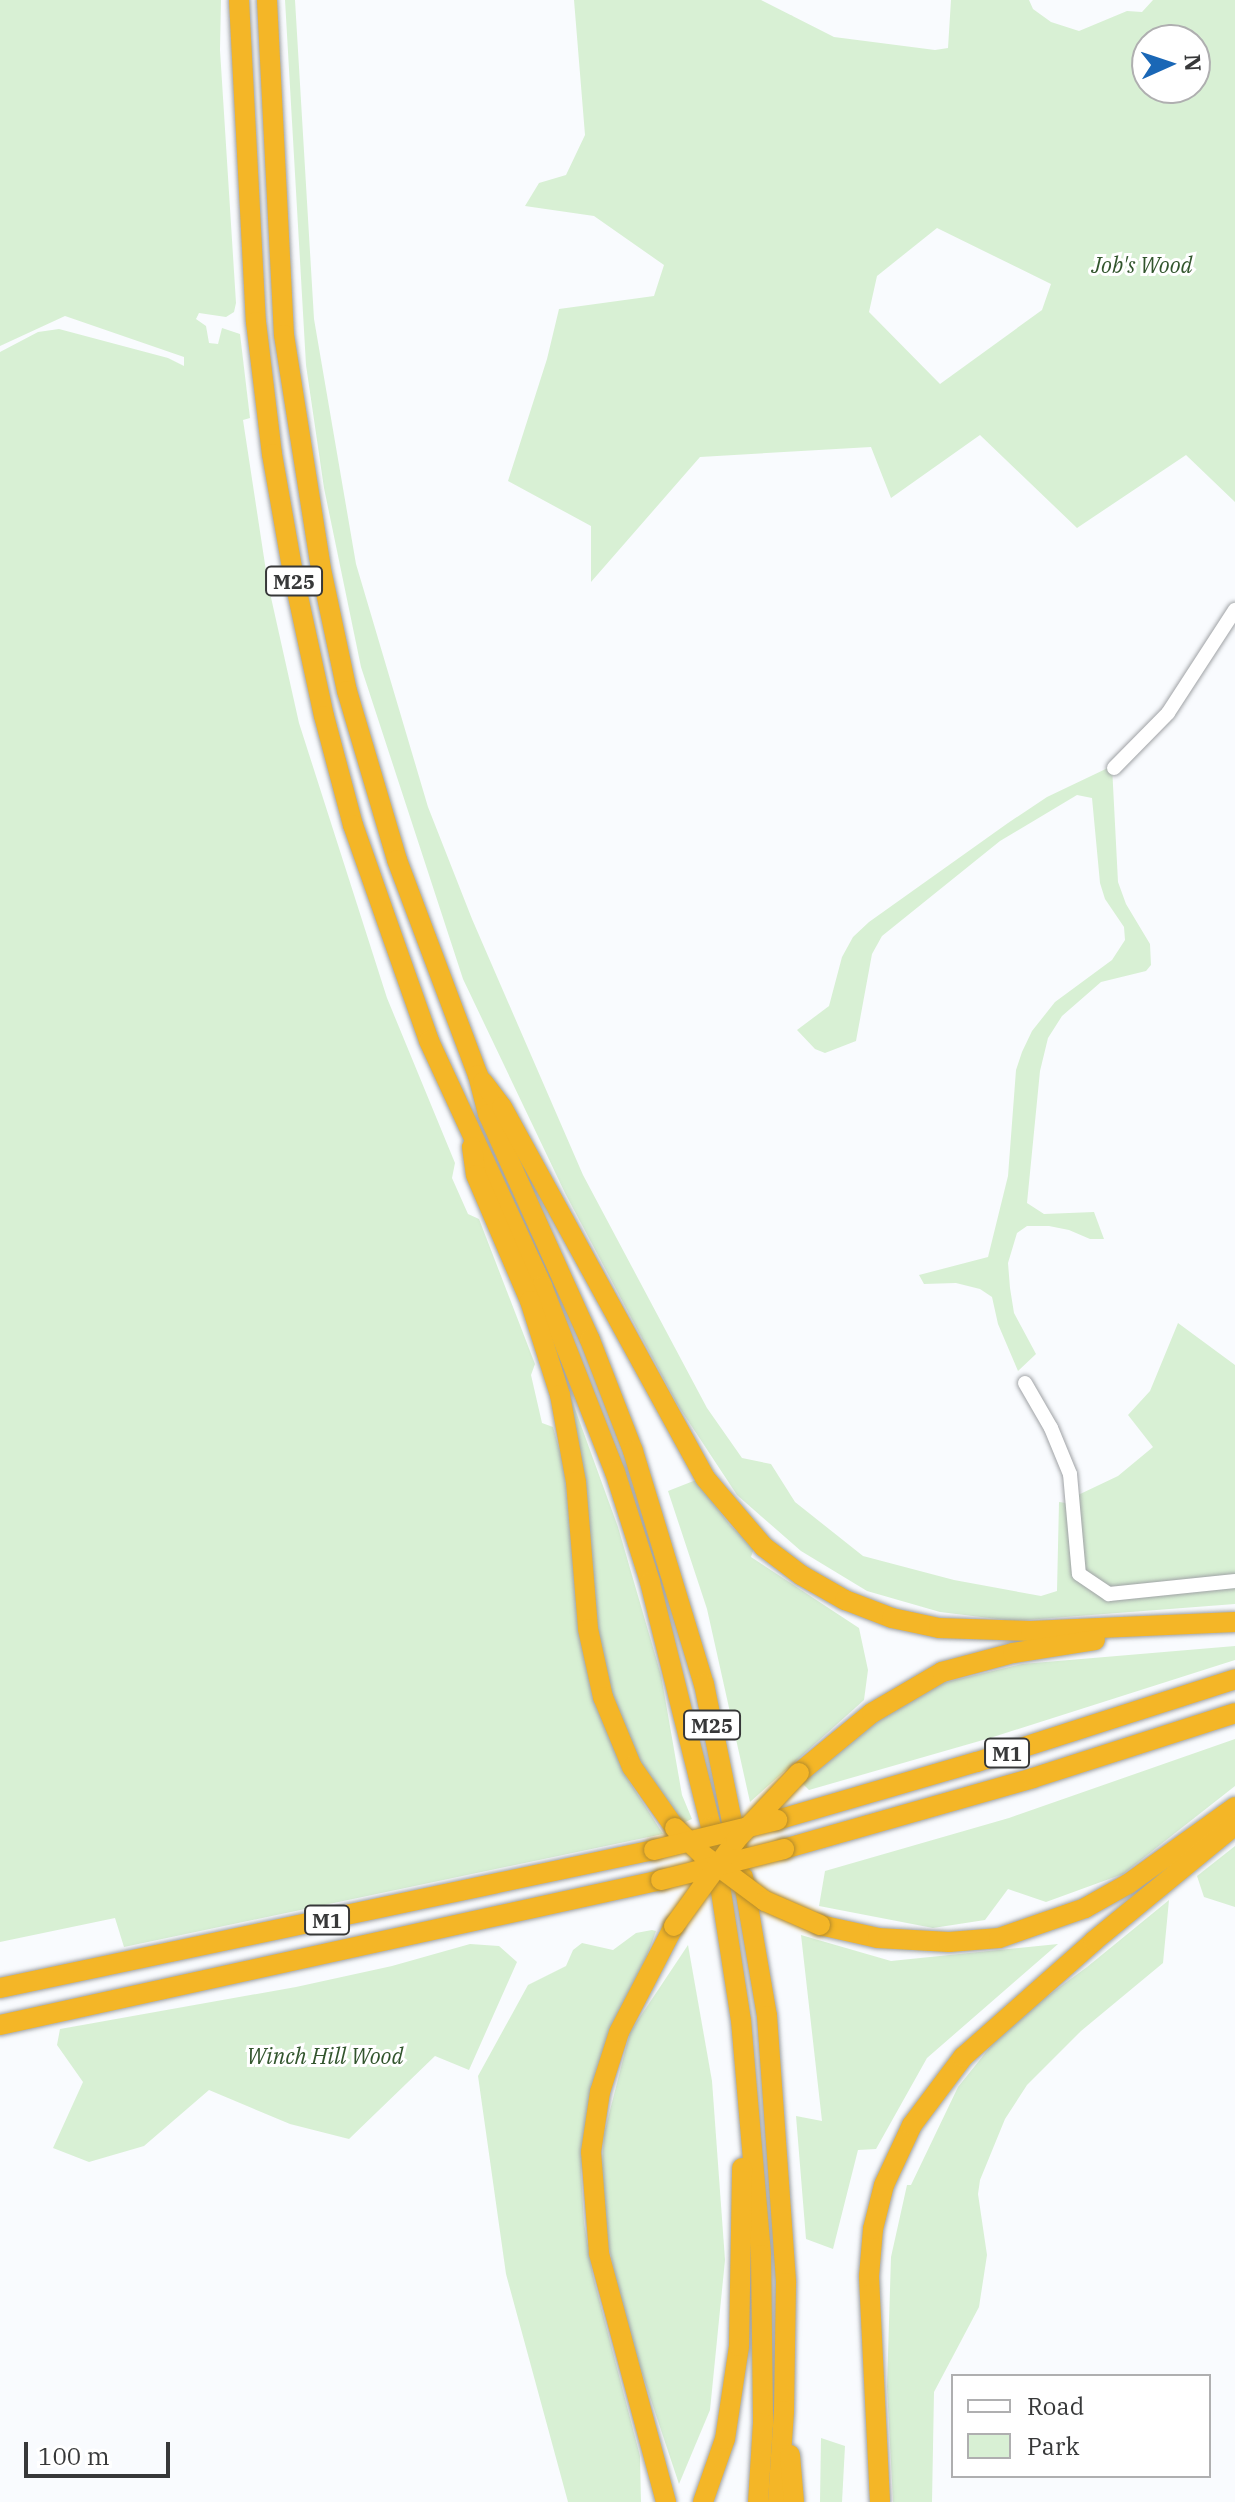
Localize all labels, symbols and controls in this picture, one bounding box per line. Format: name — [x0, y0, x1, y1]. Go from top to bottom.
north arrow — [1131, 24, 1211, 104]
text: N — [1179, 53, 1208, 72]
park label: Job's Wood — [1091, 252, 1193, 278]
road number: M25 — [264, 565, 324, 597]
road number: M25 — [682, 1709, 742, 1741]
road number: M1 — [983, 1737, 1031, 1769]
road number: M1 — [303, 1904, 351, 1936]
park label: Winch Hill Wood — [247, 2043, 403, 2069]
legend — [951, 2374, 1211, 2478]
text: Road — [1027, 2390, 1084, 2422]
scale bar — [28, 2426, 174, 2476]
text: Park — [1027, 2430, 1079, 2462]
text: 100 m — [38, 2440, 110, 2472]

